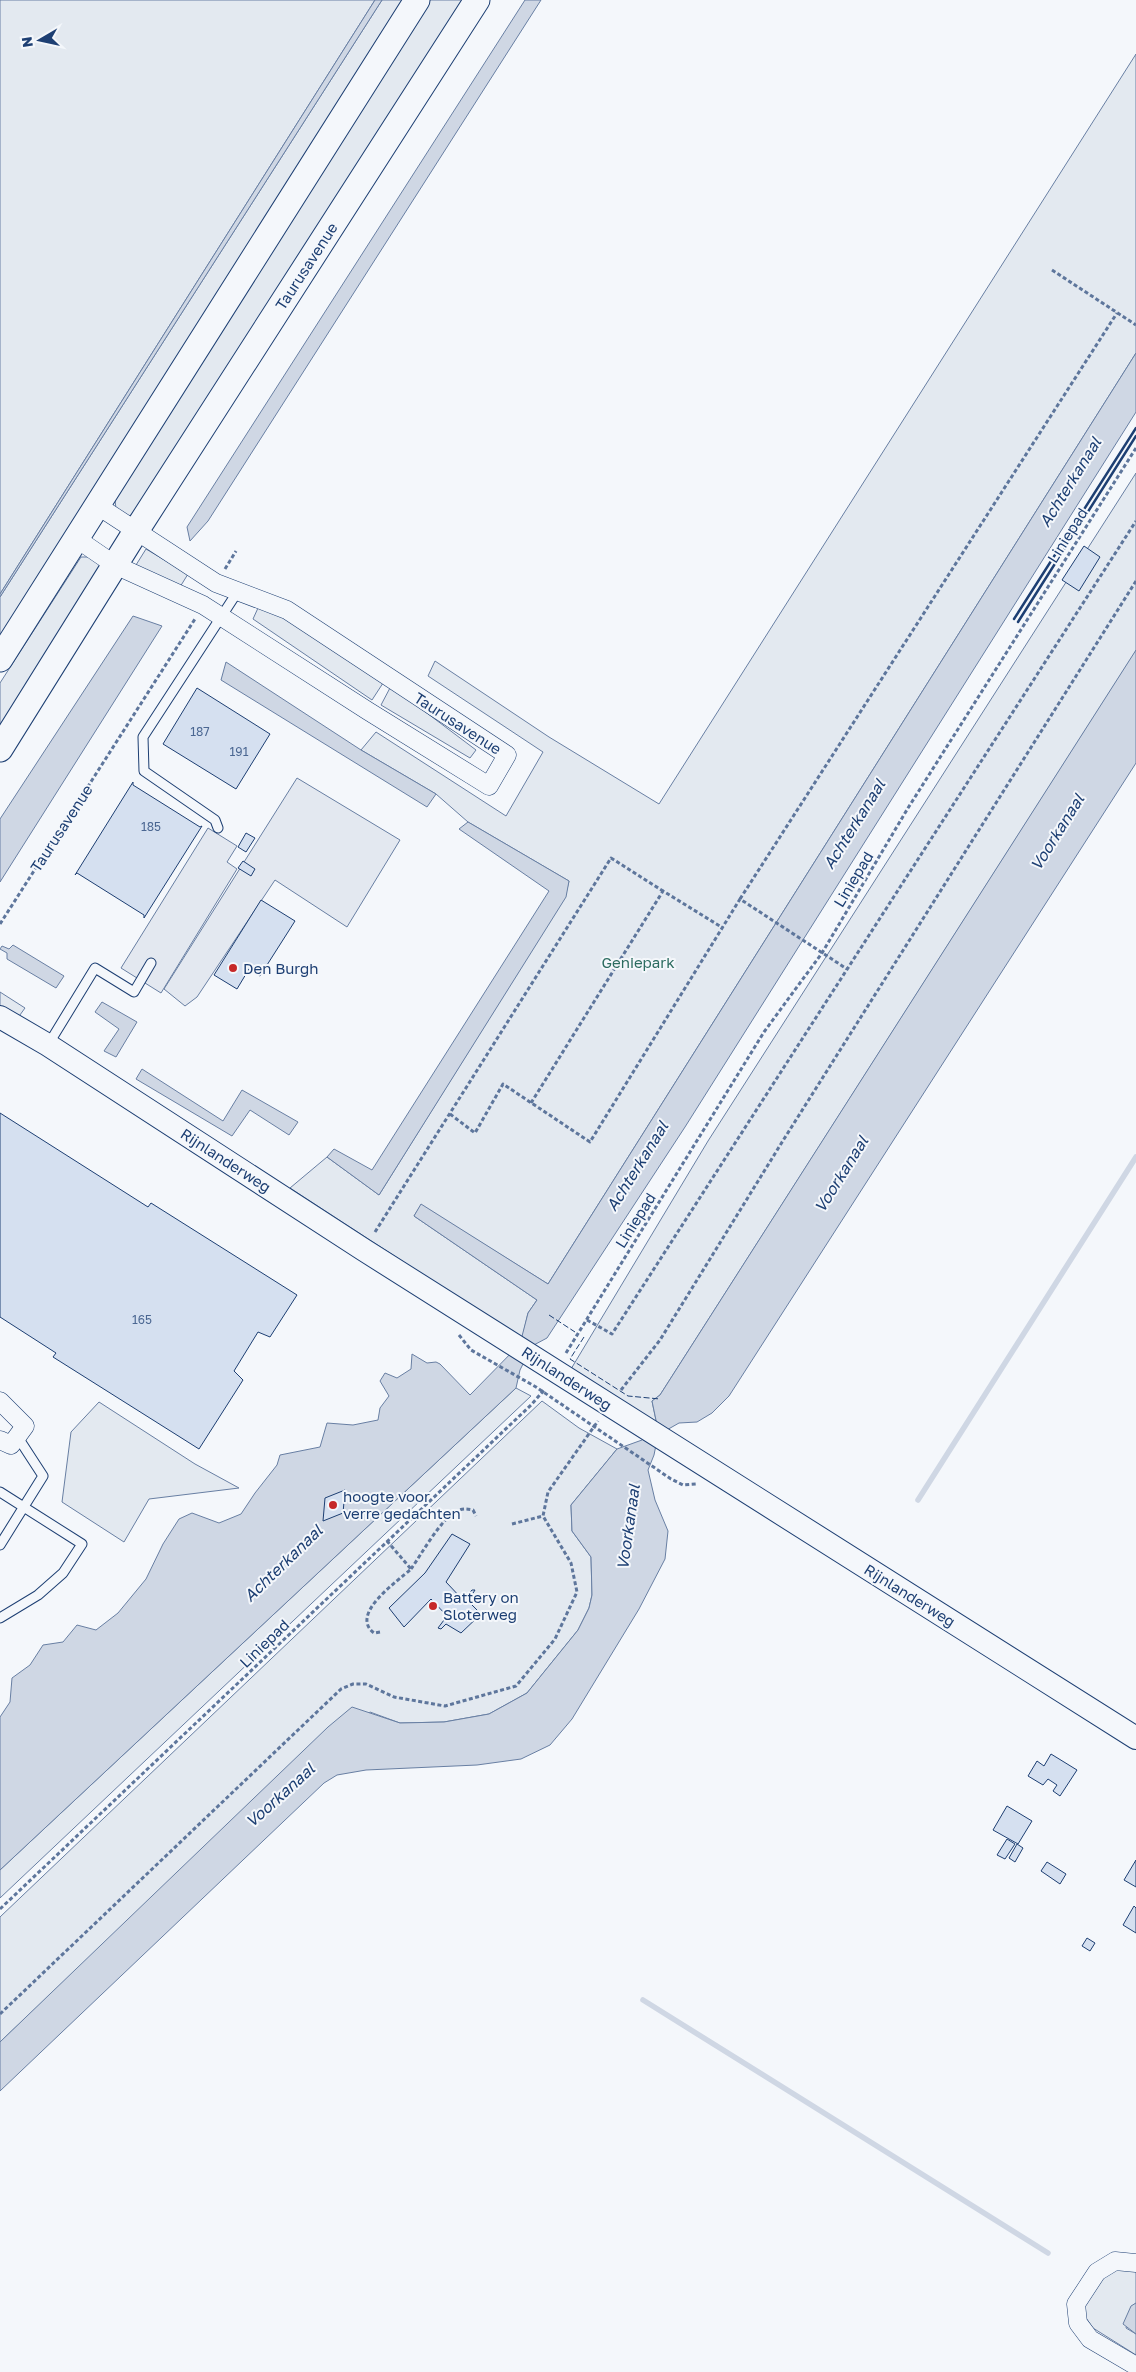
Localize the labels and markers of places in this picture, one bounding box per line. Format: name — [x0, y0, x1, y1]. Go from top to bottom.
place label: Den Burgh — [243, 959, 318, 977]
marker: Den Burgh — [227, 962, 239, 974]
place label: hoogte voor verre gedachten — [343, 1487, 461, 1522]
marker: hoogte voor verre gedachten — [327, 1499, 339, 1511]
place label: Battery on Sloterweg — [443, 1588, 519, 1623]
marker: Battery on Sloterweg — [427, 1600, 439, 1612]

